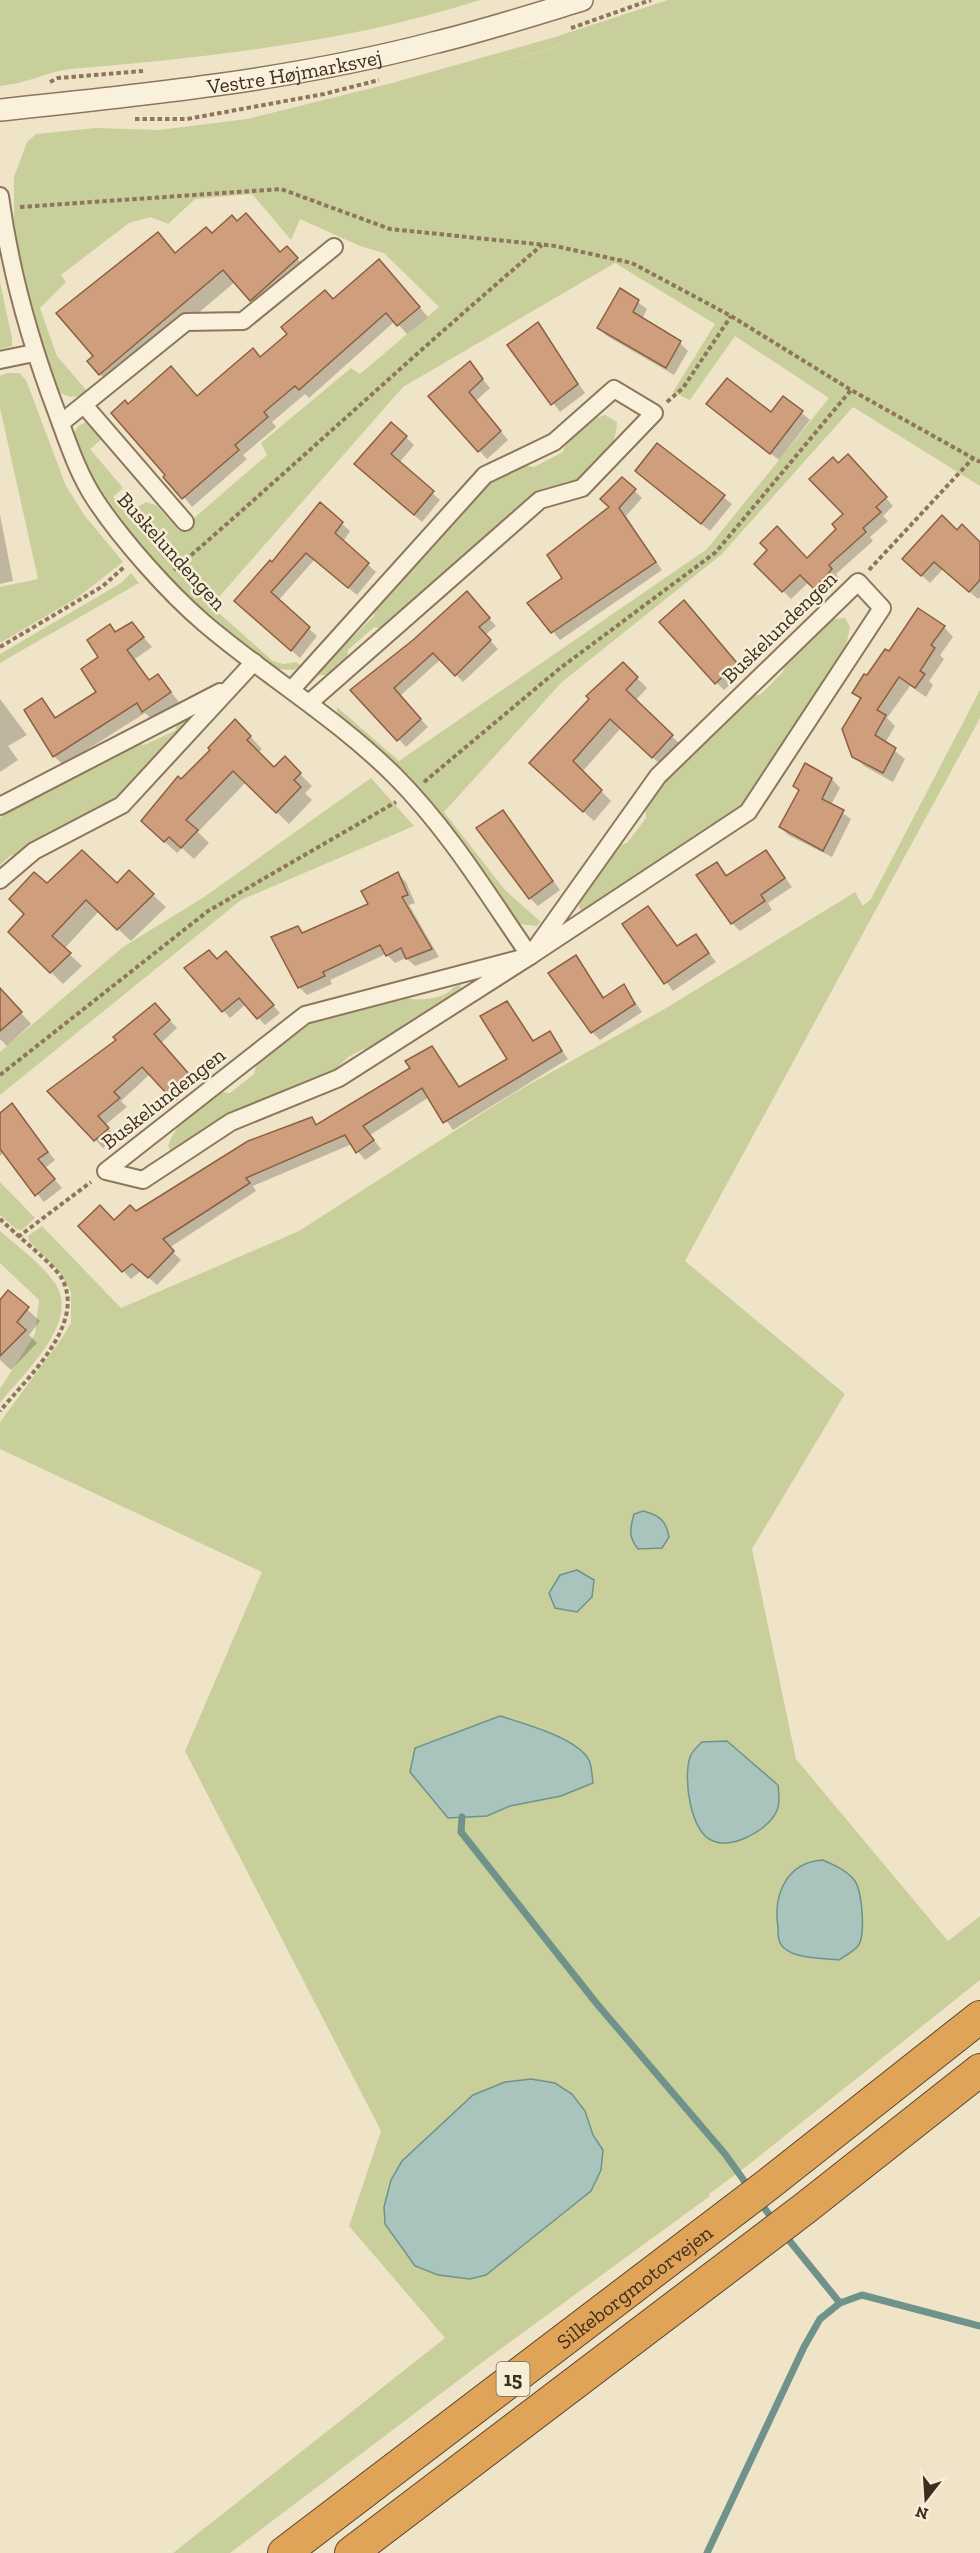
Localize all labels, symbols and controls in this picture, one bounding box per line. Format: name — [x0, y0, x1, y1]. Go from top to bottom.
street label: Vestre Højmarksvej — [205, 43, 384, 99]
street label: Buskelundengen — [112, 487, 232, 615]
street label: Buskelundengen — [716, 566, 842, 688]
street label: Buskelundengen — [96, 1042, 230, 1154]
street label: Silkeborgmotorvejen — [551, 2219, 717, 2354]
road number: 15 — [496, 2362, 530, 2396]
north arrow — [896, 2469, 956, 2529]
text: N — [913, 2502, 930, 2524]

